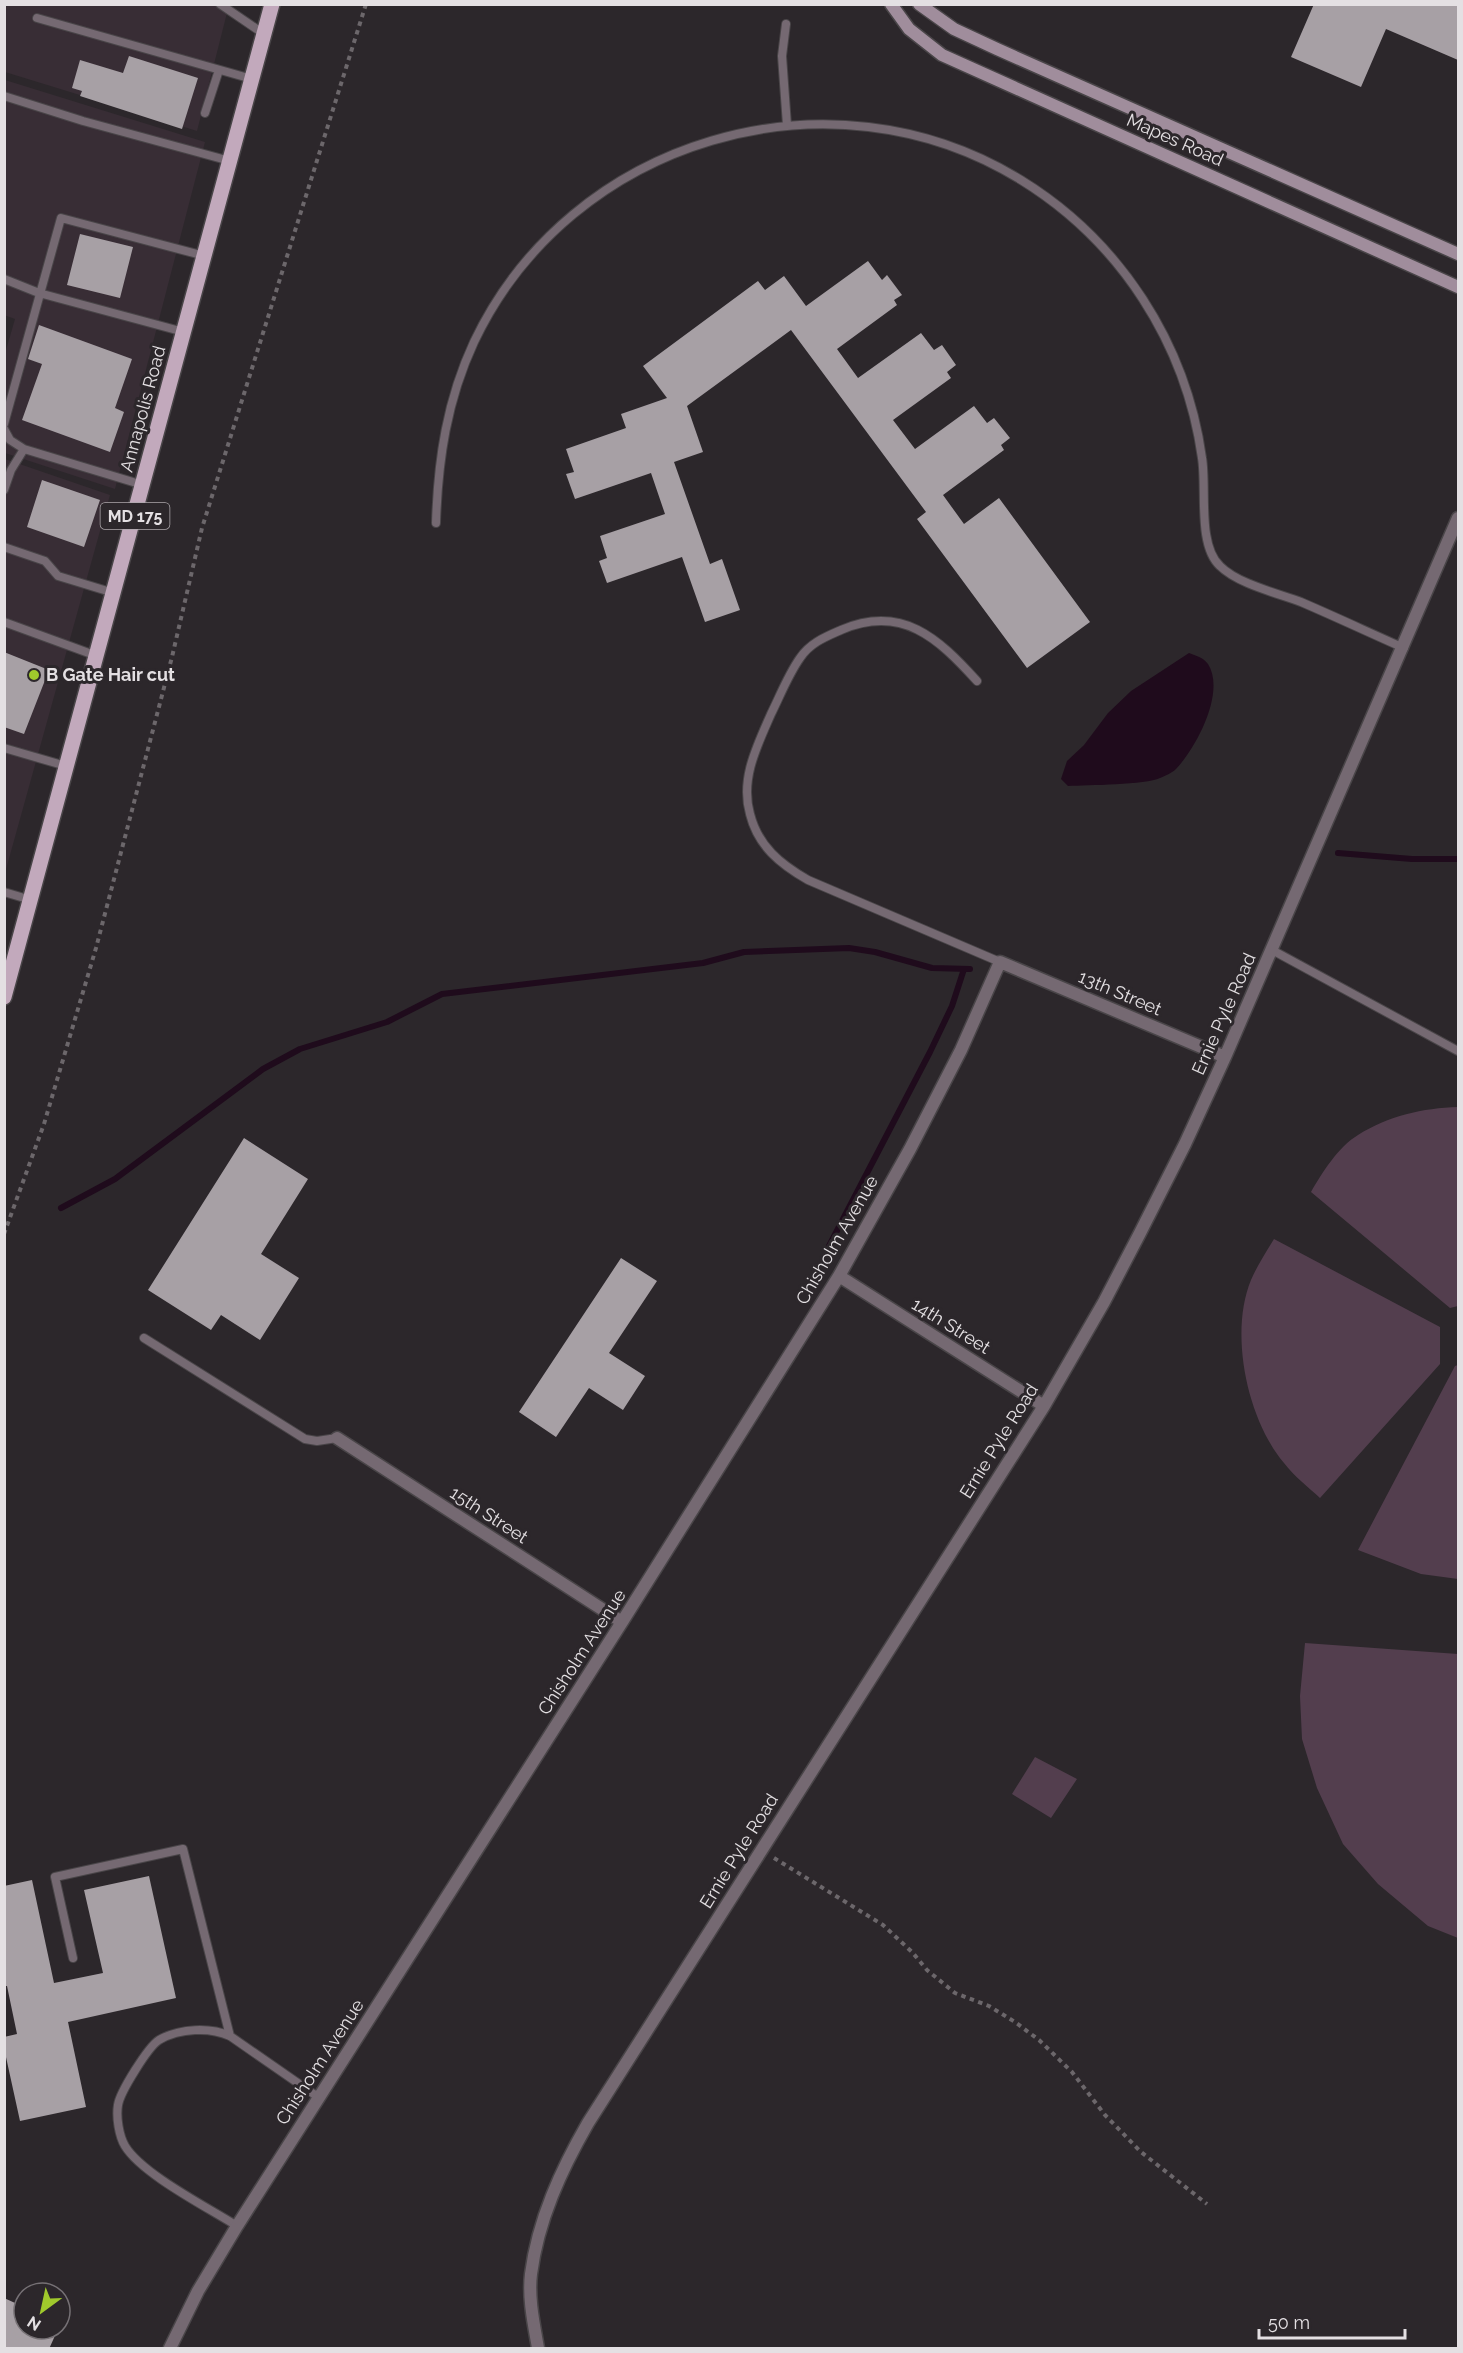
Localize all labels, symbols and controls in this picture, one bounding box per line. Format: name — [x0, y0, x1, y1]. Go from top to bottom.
street label: Mapes Road — [1124, 109, 1227, 170]
street label: Annapolis Road — [116, 343, 169, 474]
road number: MD 175 — [100, 503, 170, 529]
place label: B Gate Hair cut — [46, 664, 175, 685]
marker: B Gate Hair cut — [27, 668, 41, 682]
street label: Ernie Pyle Road — [1187, 950, 1260, 1078]
street label: 13th Street — [1075, 966, 1165, 1019]
street label: Chisholm Avenue — [791, 1171, 882, 1308]
street label: 14th Street — [908, 1293, 994, 1358]
street label: Ernie Pyle Road — [955, 1380, 1042, 1502]
street label: 15th Street — [446, 1482, 532, 1547]
street label: Chisholm Avenue — [533, 1585, 630, 1718]
street label: Ernie Pyle Road — [695, 1790, 782, 1912]
street label: Chisholm Avenue — [271, 1995, 368, 2128]
north arrow — [12, 2281, 72, 2341]
scale bar — [1259, 2302, 1404, 2340]
text: N — [24, 2312, 44, 2334]
text: 50 m — [1268, 2312, 1310, 2333]

